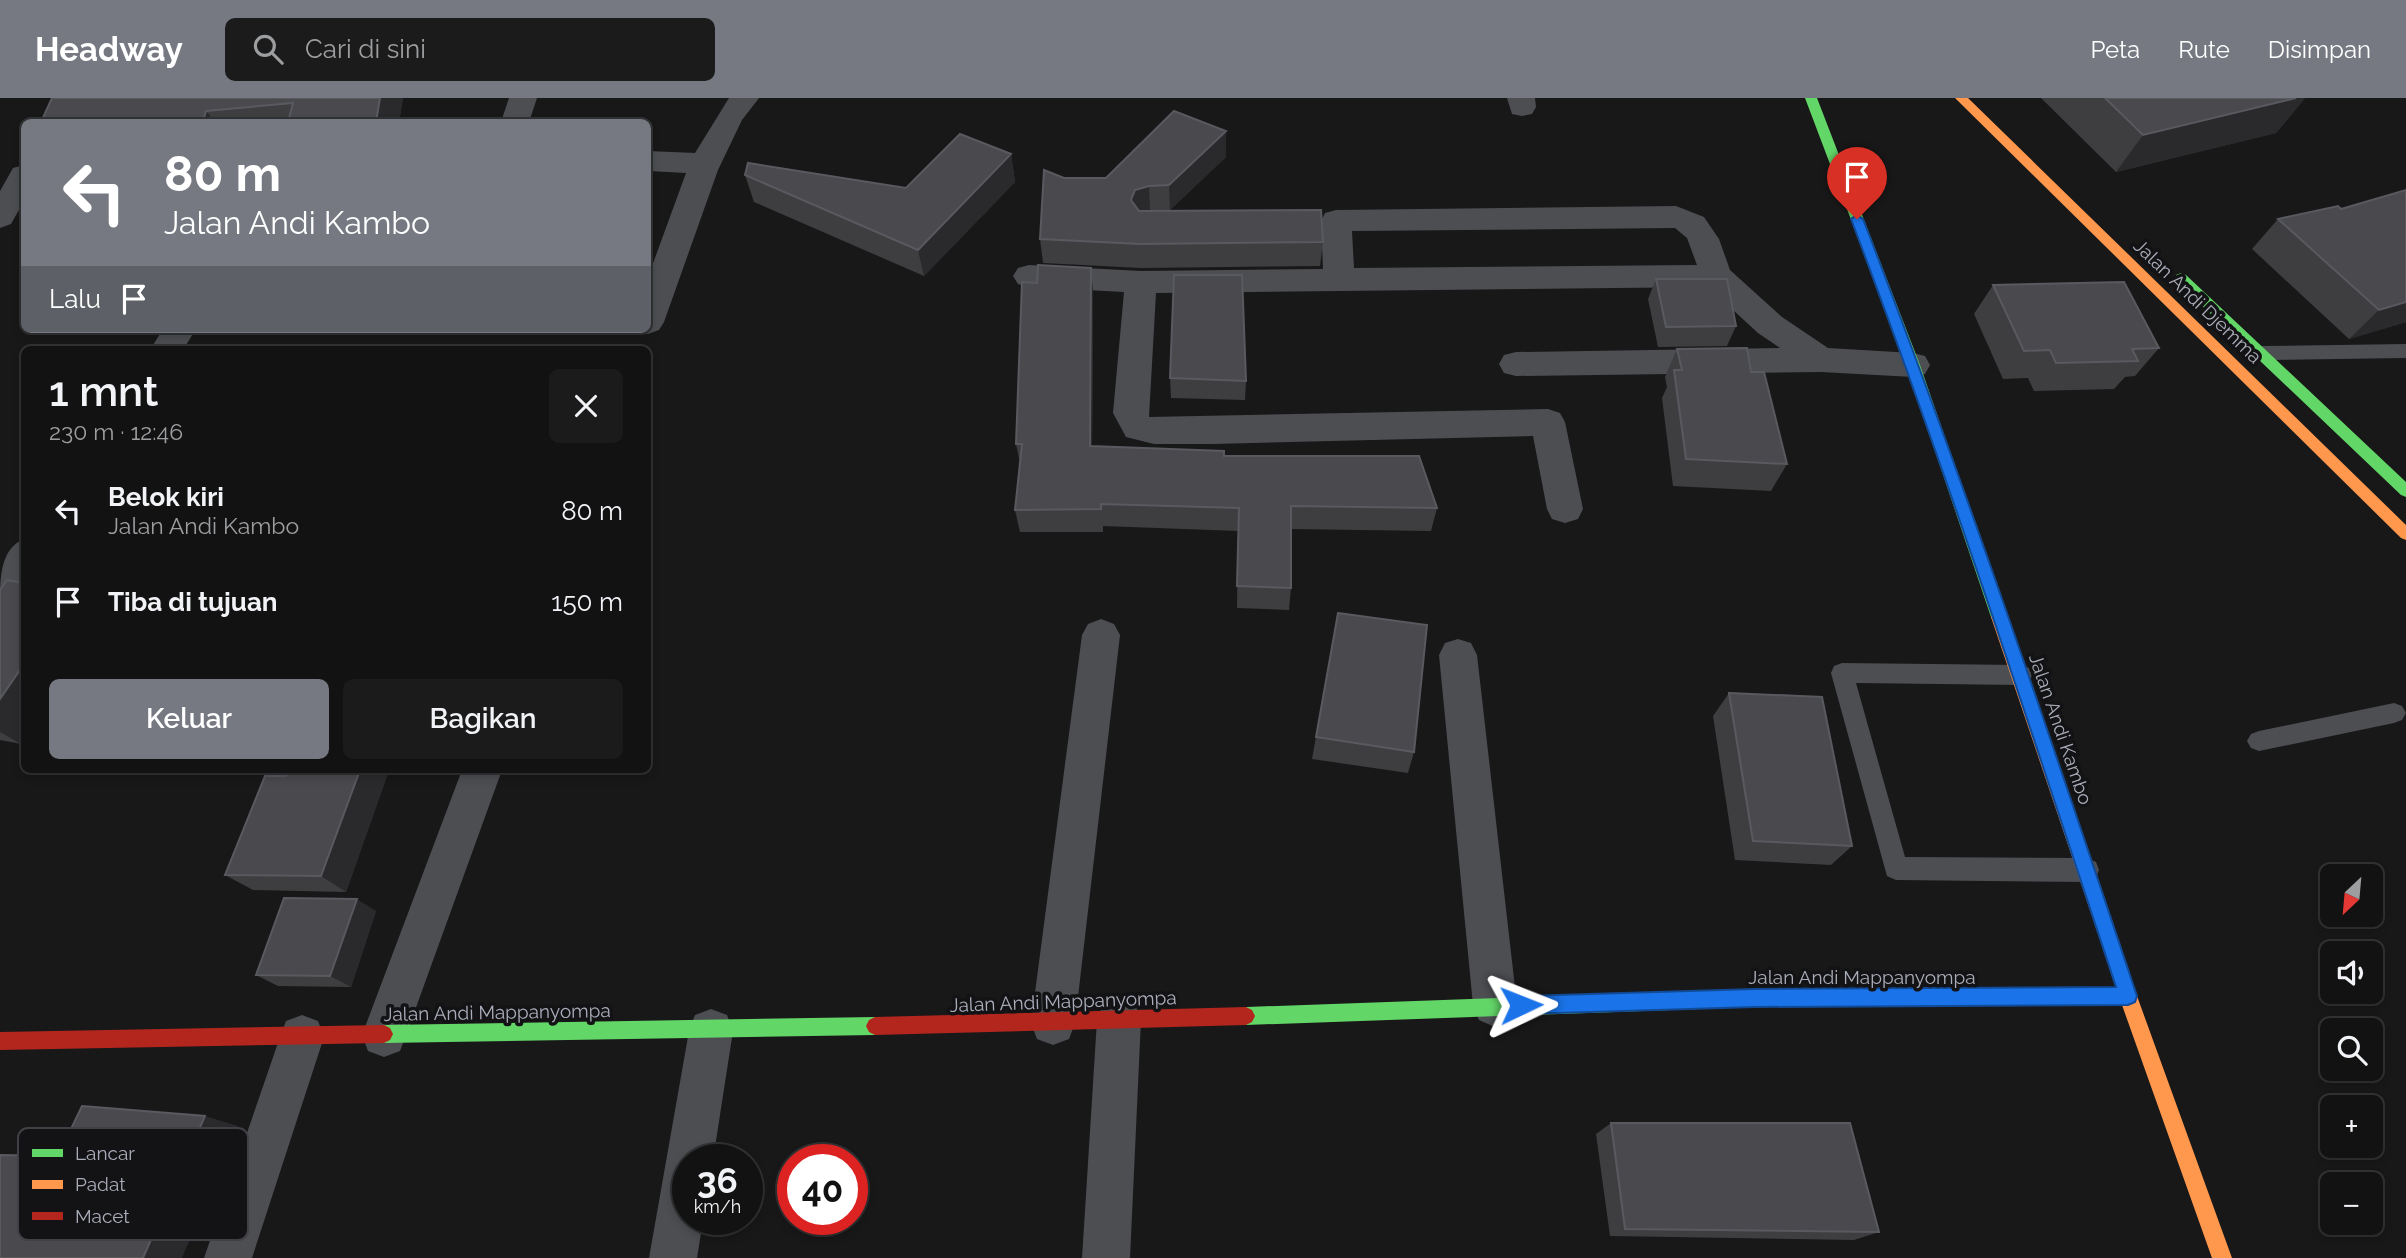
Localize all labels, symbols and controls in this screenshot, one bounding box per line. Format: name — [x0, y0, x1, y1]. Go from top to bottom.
search box — [225, 18, 715, 81]
text: Headway — [35, 30, 183, 69]
icon: search — [249, 30, 287, 68]
text: Cari di sini — [305, 34, 426, 64]
text: Peta — [2090, 35, 2140, 64]
text: Rute — [2178, 35, 2230, 64]
text: Disimpan — [2268, 35, 2371, 64]
text: 80 m — [164, 145, 281, 202]
icon: left — [49, 147, 140, 238]
pin — [1827, 147, 1887, 219]
icon: arrive — [1838, 158, 1876, 196]
text: Jalan Andi Kambo — [164, 204, 430, 241]
street label: Jalan Andi Djemma — [2129, 234, 2267, 368]
icon: arrive — [115, 280, 153, 318]
text: Lalu — [49, 284, 101, 314]
text: 1 mnt — [49, 367, 158, 416]
button: close — [549, 369, 623, 443]
text: 230 m · 12:46 — [49, 418, 183, 445]
text: Belok kiri — [108, 482, 224, 512]
icon: left — [49, 492, 87, 530]
text: 80 m — [561, 496, 623, 526]
text: Jalan Andi Kambo — [108, 512, 299, 539]
icon: arrive — [49, 583, 87, 621]
text: Tiba di tujuan — [108, 587, 278, 617]
text: 150 m — [551, 587, 623, 617]
street label: Jalan Andi Kambo — [2025, 651, 2097, 807]
button: Keluar — [49, 679, 329, 759]
button: Bagikan — [343, 679, 623, 759]
north arrow — [2320, 864, 2384, 928]
map controls — [2320, 864, 2383, 1235]
button: sound — [2320, 941, 2383, 1004]
street label: Jalan Andi Mappanyompa — [1748, 966, 1976, 988]
position arrow — [1484, 968, 1558, 1042]
street label: Jalan Andi Mappanyompa — [949, 986, 1177, 1016]
street label: Jalan Andi Mappanyompa — [383, 999, 611, 1025]
button: search — [2320, 1018, 2383, 1081]
button: + — [2320, 1095, 2383, 1158]
legend — [18, 1128, 248, 1240]
text: Lancar — [75, 1142, 135, 1164]
speed limit sign: 40 — [777, 1144, 868, 1235]
text: 36 — [697, 1160, 738, 1201]
button: − — [2320, 1172, 2383, 1235]
text: Padat — [75, 1173, 126, 1195]
text: km/h — [694, 1196, 741, 1217]
text: Macet — [75, 1205, 130, 1227]

